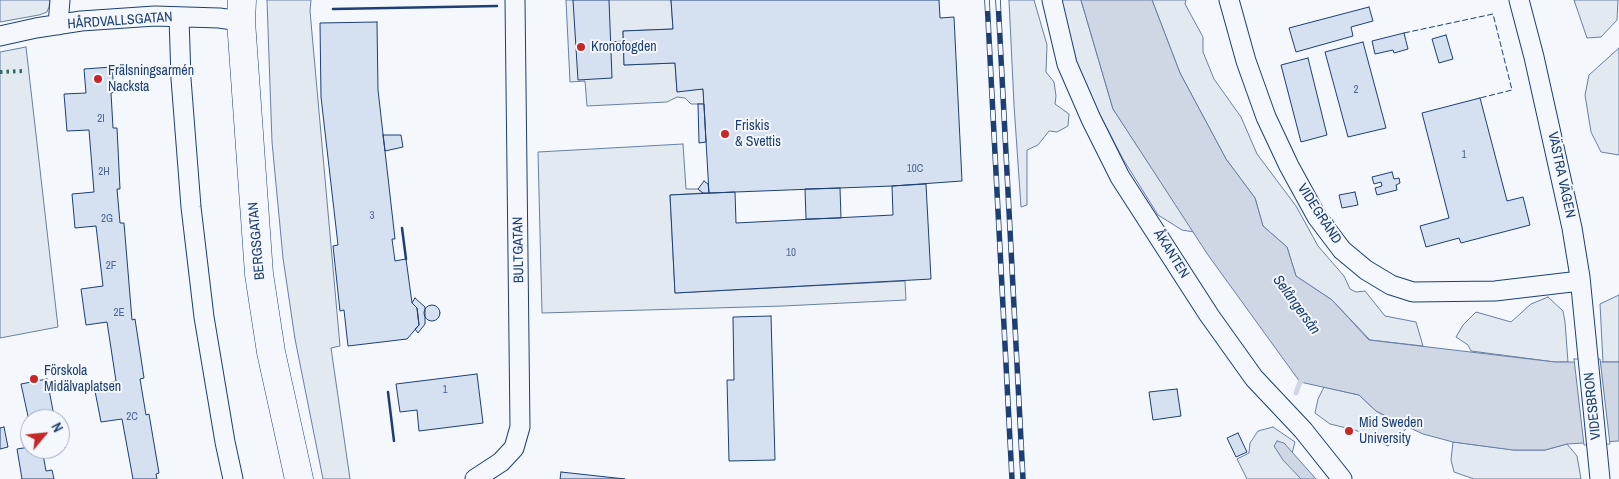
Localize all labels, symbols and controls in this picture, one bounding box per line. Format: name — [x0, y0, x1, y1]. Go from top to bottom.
street label: HÅRDVALLSGATAN — [67, 9, 173, 33]
place label: Kronofogden — [591, 39, 657, 55]
marker: Kronofogden — [575, 41, 587, 53]
place label: Frälsningsarmén Nacksta — [108, 63, 194, 95]
marker: Frälsningsarmén Nacksta — [92, 73, 104, 85]
house number: 2 — [1353, 83, 1359, 97]
house number: 2I — [97, 112, 105, 126]
place label: Friskis & Svettis — [735, 118, 781, 150]
marker: Friskis & Svettis — [719, 128, 731, 140]
street label: VÄSTRA VÄGEN — [1544, 130, 1578, 220]
house number: 1 — [1461, 148, 1467, 162]
house number: 10C — [907, 162, 923, 176]
house number: 2H — [98, 165, 110, 179]
street label: VIDEGRÄND — [1293, 181, 1345, 247]
street label: BERGSGATAN — [245, 201, 269, 281]
house number: 3 — [369, 209, 375, 223]
house number: 2G — [101, 212, 113, 226]
street label: BULTGATAN — [510, 217, 528, 283]
street label: ÅKANTEN — [1150, 227, 1192, 281]
house number: 10 — [786, 246, 796, 260]
house number: 2F — [106, 259, 116, 273]
water label: Selångersån — [1268, 272, 1324, 338]
house number: 2E — [113, 306, 125, 320]
place label: Förskola Midälvaplatsen — [44, 363, 121, 396]
street label: VIDESBRON — [1581, 371, 1605, 441]
marker: Förskola Midälvaplatsen — [28, 373, 40, 385]
house number: 1 — [442, 383, 448, 397]
north arrow — [20, 409, 70, 459]
house number: 2C — [126, 410, 138, 424]
place label: Mid Sweden University — [1359, 415, 1423, 448]
text: N — [47, 420, 67, 435]
marker: Mid Sweden University — [1343, 425, 1355, 437]

